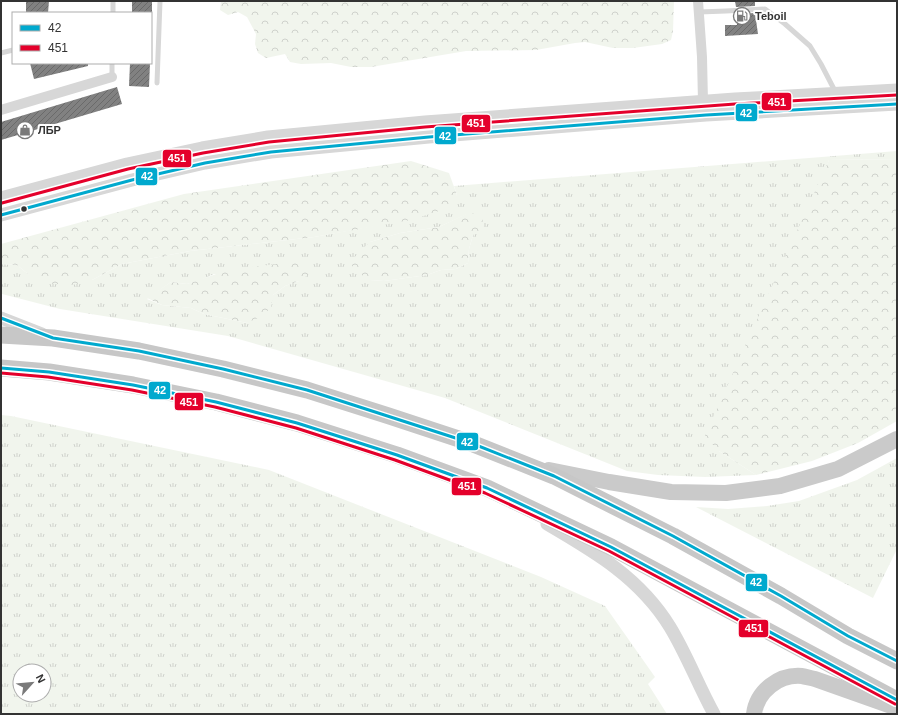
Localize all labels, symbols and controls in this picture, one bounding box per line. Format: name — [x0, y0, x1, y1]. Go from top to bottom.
fuel station icon: Teboil — [732, 6, 752, 26]
place label: Teboil — [755, 10, 787, 22]
legend — [12, 12, 152, 64]
text: 42 — [48, 21, 62, 35]
text: 451 — [48, 41, 68, 55]
line badge: 451 — [761, 92, 792, 111]
text: 451 — [768, 96, 786, 108]
line badge: 42 — [735, 103, 758, 122]
text: 42 — [740, 107, 752, 119]
line badge: 451 — [461, 114, 491, 133]
text: 451 — [467, 117, 485, 129]
shop icon: ЛБР — [15, 120, 35, 140]
place label: ЛБР — [38, 124, 61, 136]
line badge: 42 — [434, 126, 457, 145]
text: 42 — [439, 130, 451, 142]
line badge: 451 — [162, 149, 192, 168]
text: 451 — [168, 152, 186, 164]
line badge: 42 — [135, 167, 158, 186]
text: 42 — [141, 170, 153, 182]
unlabelled marker — [19, 204, 29, 214]
line badge: 42 — [148, 381, 171, 400]
text: 42 — [154, 384, 166, 396]
line badge: 451 — [174, 392, 204, 411]
text: 451 — [180, 396, 198, 408]
line badge: 42 — [456, 432, 479, 451]
text: 42 — [461, 436, 473, 448]
line badge: 451 — [451, 477, 482, 496]
text: 451 — [458, 480, 476, 492]
line badge: 42 — [745, 573, 768, 592]
text: 42 — [750, 576, 762, 588]
line badge: 451 — [738, 619, 769, 638]
text: 451 — [745, 622, 763, 634]
north arrow — [12, 663, 52, 703]
text: N — [34, 672, 48, 685]

